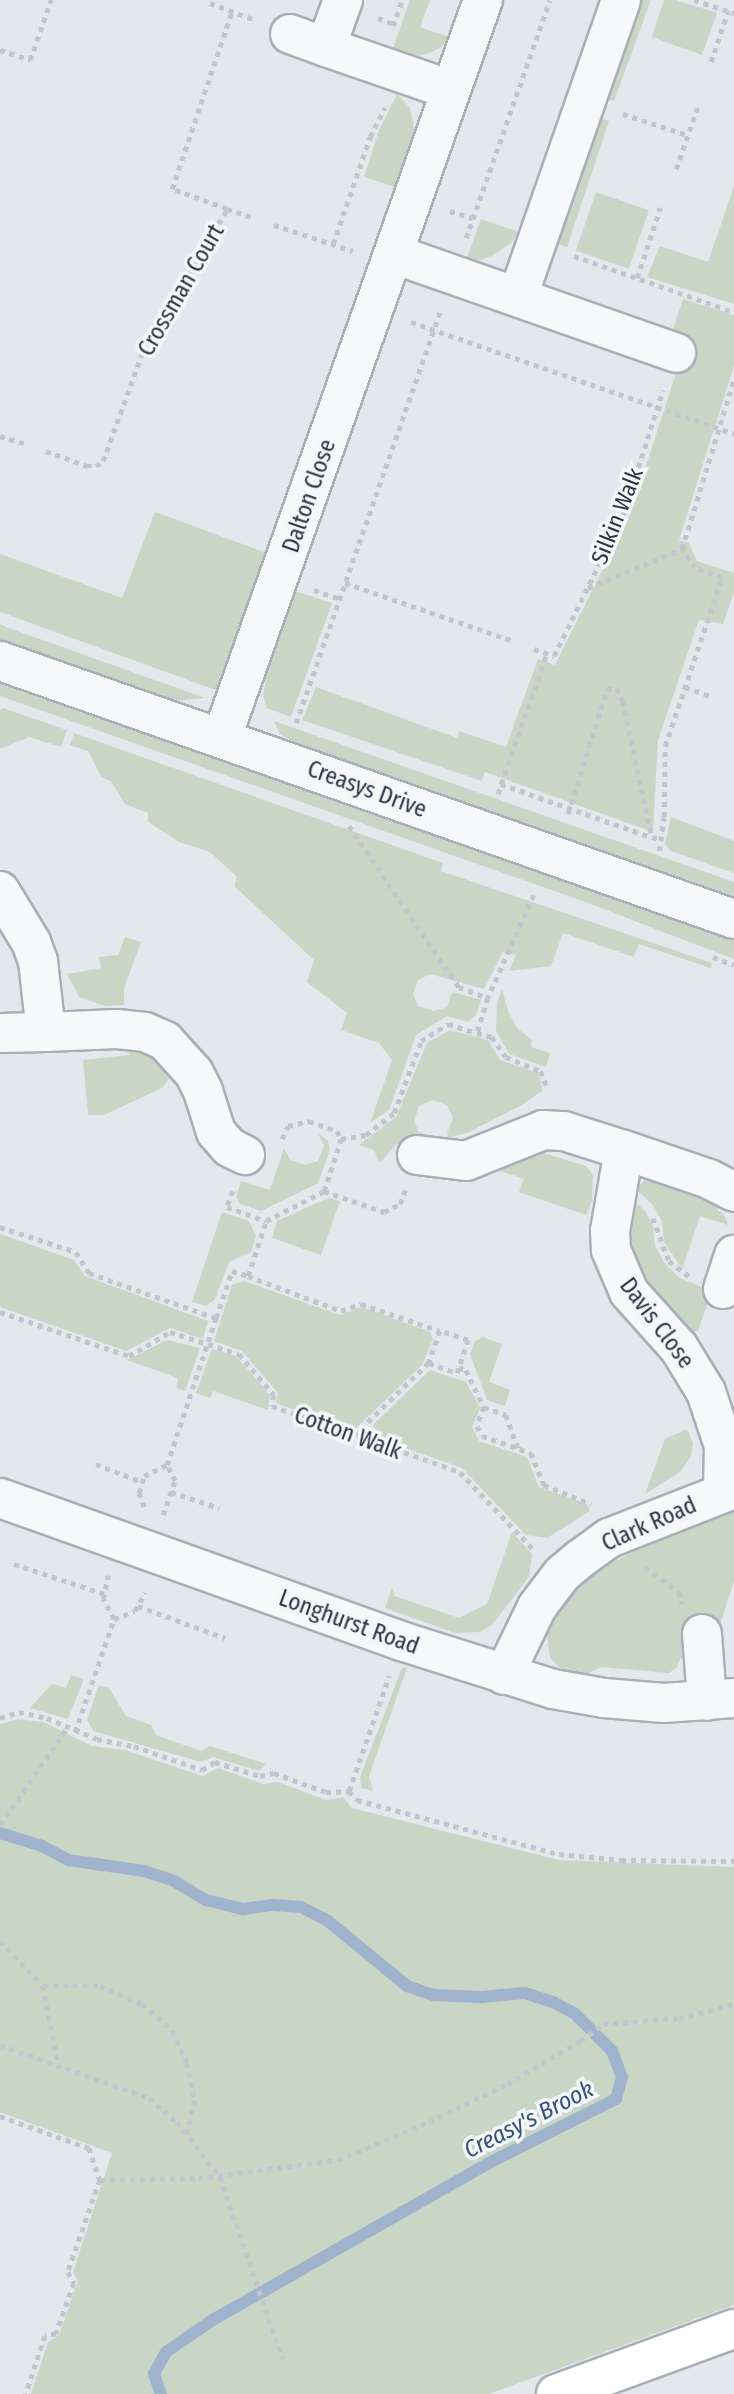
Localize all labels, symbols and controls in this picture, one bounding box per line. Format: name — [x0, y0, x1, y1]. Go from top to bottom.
street label: Crossman Court — [132, 219, 230, 361]
street label: Dalton Close — [277, 436, 341, 556]
street label: Silkin Walk — [585, 464, 649, 568]
street label: Creasys Drive — [304, 755, 430, 823]
street label: Davis Close — [614, 1272, 700, 1374]
street label: Cotton Walk — [291, 1401, 405, 1465]
street label: Clark Road — [597, 1491, 701, 1557]
street label: Longhurst Road — [275, 1584, 423, 1660]
water label: Creasy's Brook — [459, 2075, 599, 2165]

